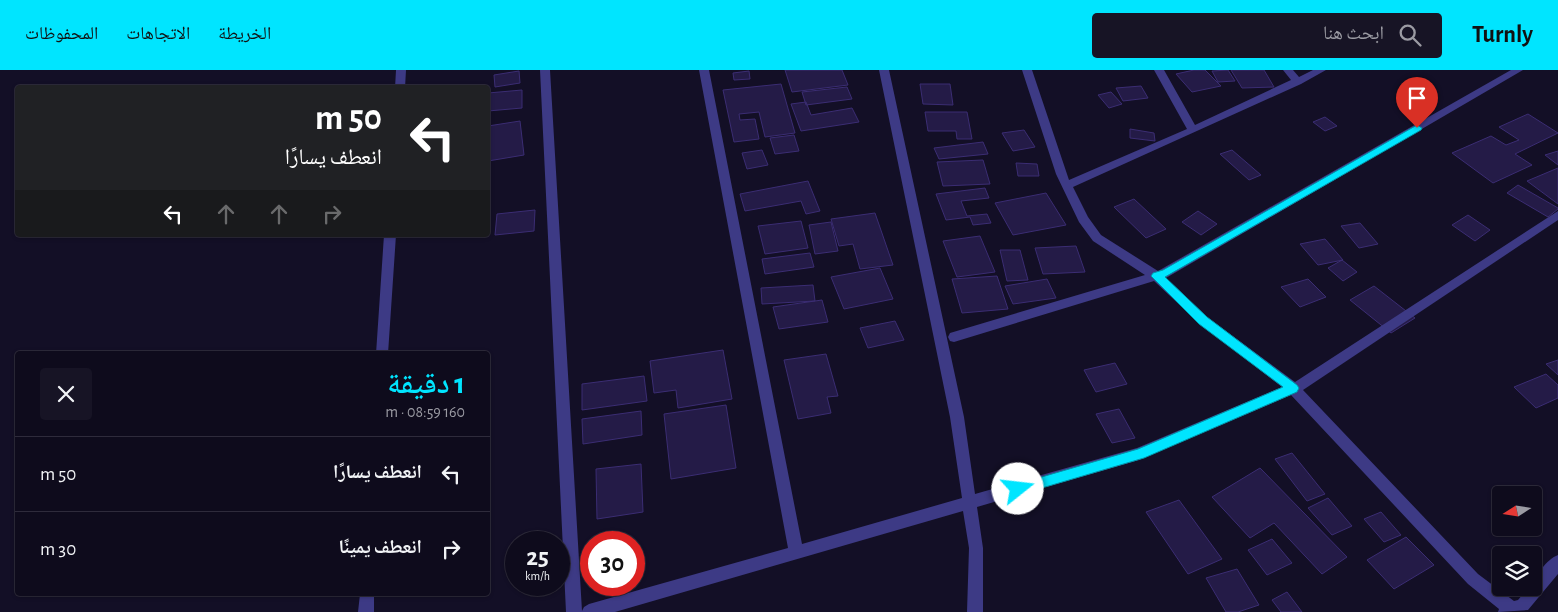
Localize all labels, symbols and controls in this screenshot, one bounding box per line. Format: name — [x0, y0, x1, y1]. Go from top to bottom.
search box — [1092, 13, 1442, 58]
icon: search — [1396, 21, 1424, 49]
text: Turnly — [1472, 23, 1533, 47]
text: ابحث هنا — [1323, 24, 1384, 43]
text: المحفوظات — [25, 25, 98, 43]
text: الاتجاهات — [126, 25, 190, 43]
text: الخريطة — [218, 25, 271, 43]
pin — [1396, 77, 1438, 128]
icon: arrive — [1403, 84, 1431, 112]
text: 50 m — [315, 101, 382, 136]
icon: left — [400, 105, 465, 170]
text: انعطف يسارًا — [285, 146, 382, 168]
icon: left — [159, 200, 187, 228]
icon: ahead — [212, 200, 240, 228]
icon: ahead — [265, 200, 293, 228]
icon: right — [318, 200, 346, 228]
button: close — [40, 368, 92, 420]
text: 1 دقيقة — [387, 369, 465, 399]
text: 160 m · 08:59 — [385, 404, 465, 420]
icon: left — [437, 460, 465, 488]
position arrow — [991, 462, 1043, 514]
text: انعطف يسارًا — [333, 463, 422, 482]
text: 50 m — [40, 465, 76, 484]
north arrow — [1492, 486, 1542, 536]
map controls — [1492, 486, 1542, 596]
speed limit sign: 30 — [580, 531, 645, 596]
icon: right — [437, 535, 465, 563]
text: انعطف يمينًا — [339, 538, 422, 557]
text: 30 m — [40, 540, 76, 559]
text: 25 — [526, 545, 549, 570]
button: layers — [1492, 546, 1542, 596]
text: km/h — [525, 570, 550, 582]

